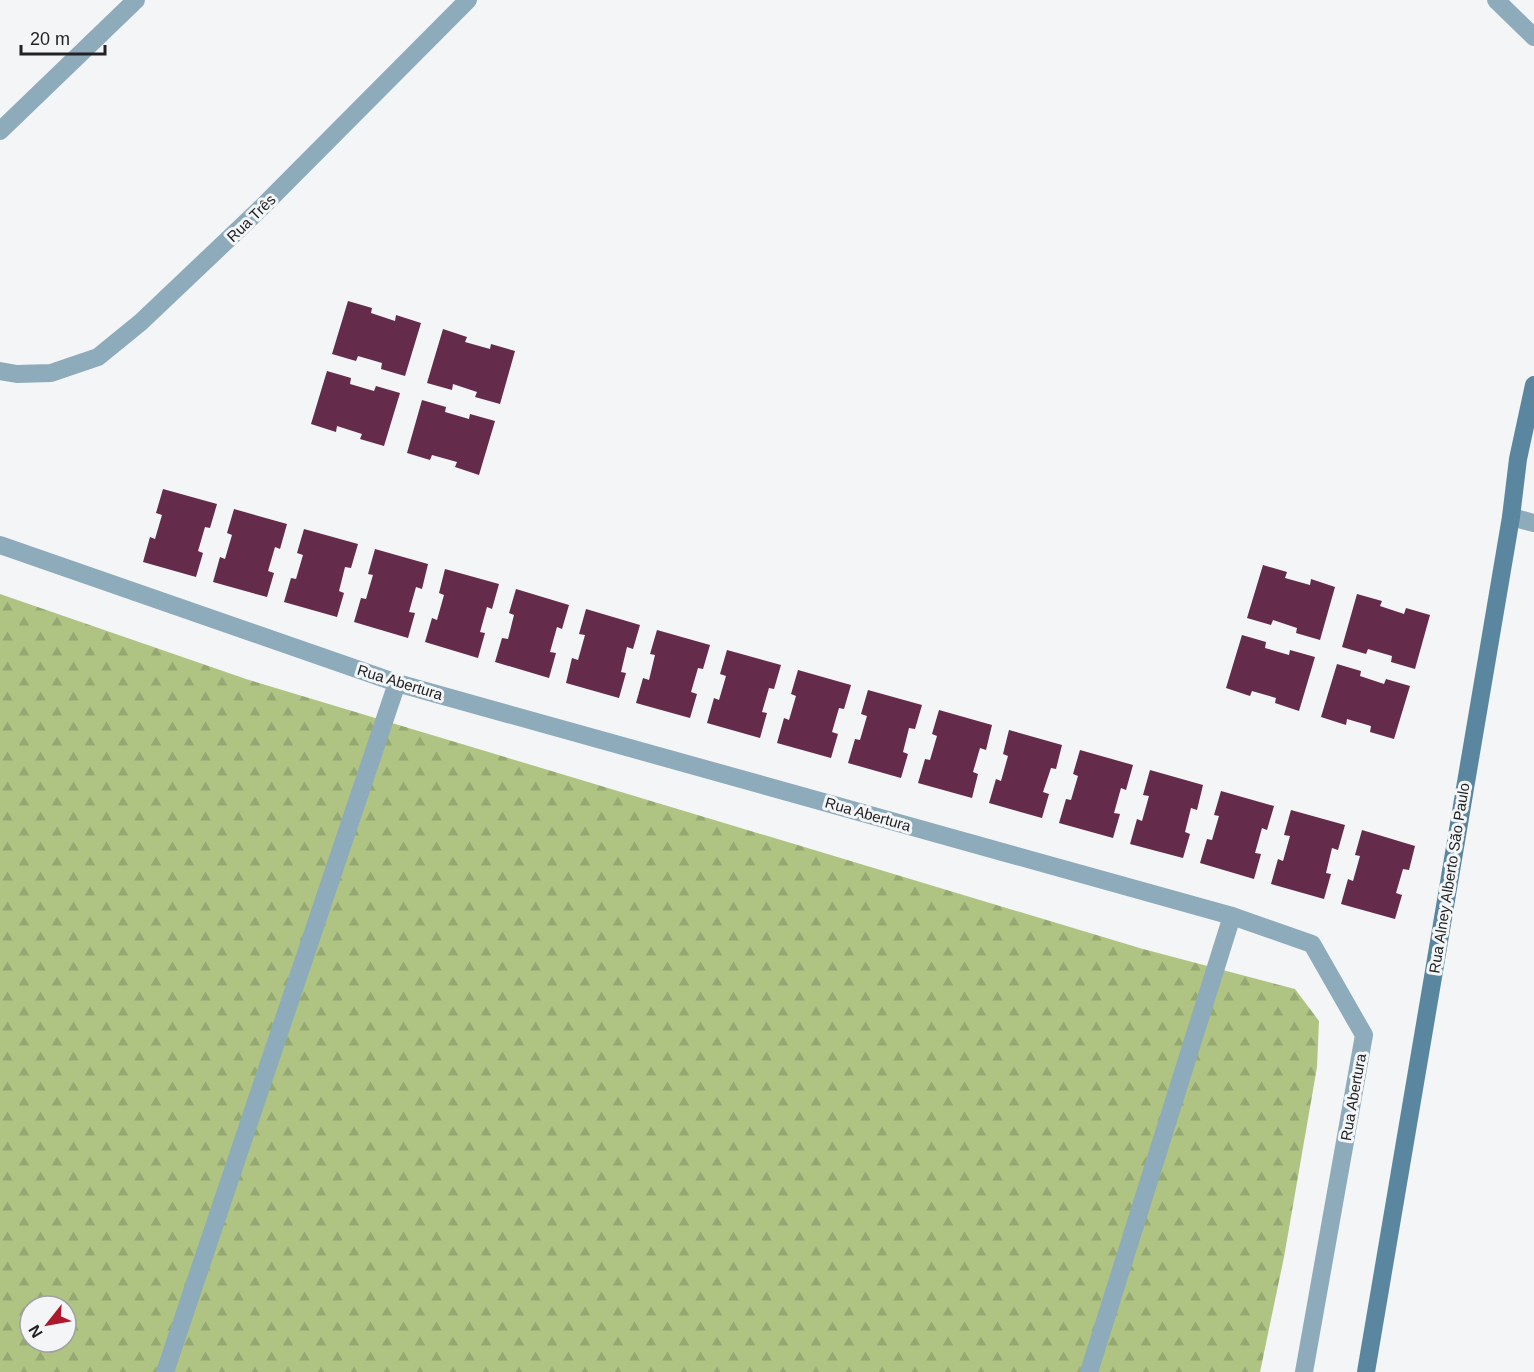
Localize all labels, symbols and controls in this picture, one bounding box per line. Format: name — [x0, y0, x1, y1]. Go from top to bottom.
scale bar — [21, 18, 105, 56]
text: 20 m — [30, 29, 70, 49]
street label: Rua Três — [223, 191, 279, 245]
street label: Rua Abertura — [355, 661, 445, 703]
street label: Rua Alney Alberto São Paulo — [1426, 782, 1472, 974]
street label: Rua Abertura — [823, 794, 913, 835]
street label: Rua Abertura — [1337, 1051, 1369, 1142]
north arrow — [18, 1294, 78, 1354]
text: N — [25, 1322, 46, 1341]

